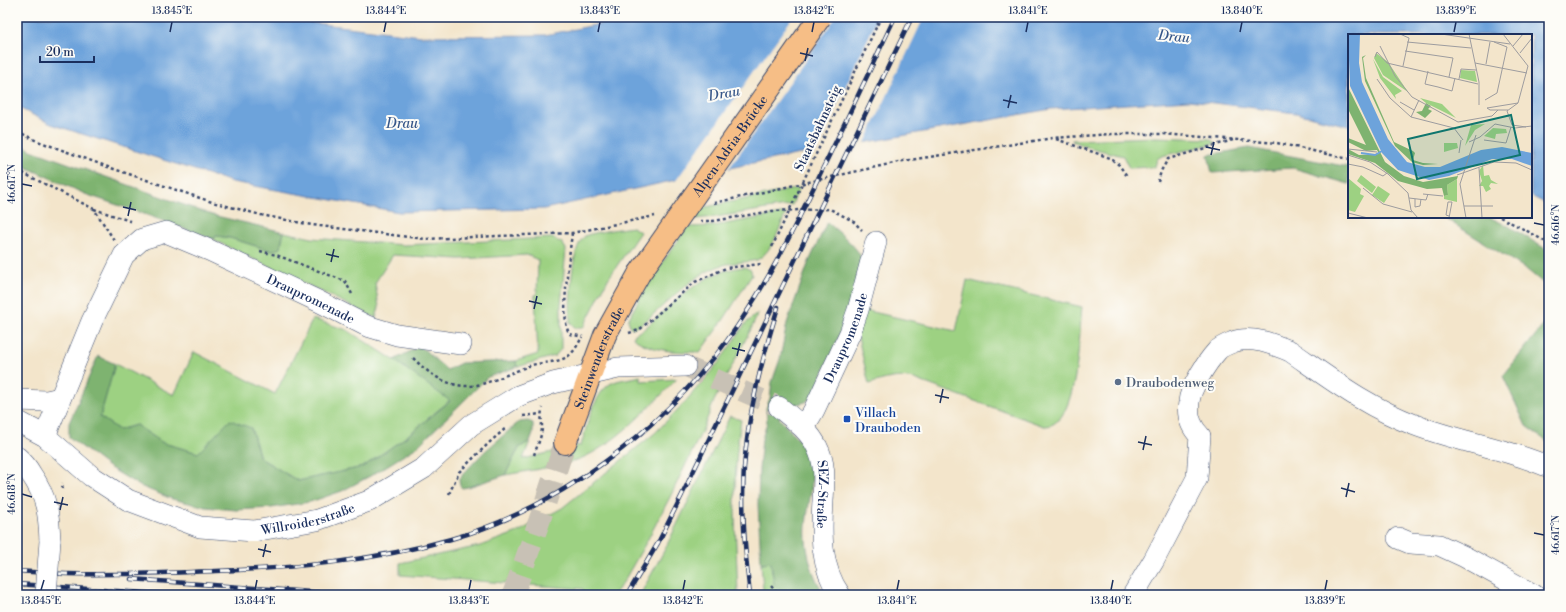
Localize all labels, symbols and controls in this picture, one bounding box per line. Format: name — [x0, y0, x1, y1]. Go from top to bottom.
text: 13.845°E — [152, 5, 192, 17]
text: 13.844°E — [365, 5, 407, 17]
text: 13.843°E — [580, 5, 620, 17]
text: 13.842°E — [794, 5, 834, 17]
text: 13.841°E — [1008, 5, 1048, 17]
text: 13.840°E — [1221, 5, 1263, 17]
text: 13.839°E — [1436, 5, 1476, 17]
water label: Drau — [1156, 27, 1191, 47]
inset map — [1348, 34, 1532, 218]
scale bar — [40, 38, 94, 64]
text: 20 m — [46, 45, 74, 60]
water label: Drau — [706, 82, 742, 106]
street label: Staatsbahnsteig — [791, 83, 845, 174]
street label: Alpen-Adria-Brücke — [689, 92, 772, 201]
water label: Drau — [385, 115, 418, 133]
text: 46.617°N — [6, 163, 18, 204]
text: 46.616°N — [1550, 204, 1562, 246]
street label: Draupromenade — [264, 271, 358, 328]
street label: Draupromenade — [821, 291, 871, 386]
street label: Steinwenderstraße — [571, 303, 629, 411]
place label: Draubodenweg — [1126, 375, 1214, 391]
marker: Draubodenweg — [1113, 377, 1123, 387]
place label: Villach Drauboden — [854, 405, 921, 436]
marker: Villach Drauboden — [842, 414, 852, 424]
street label: SEZ-Straße — [813, 459, 831, 529]
text: 46.618°N — [6, 473, 18, 515]
street label: Willroiderstraße — [259, 500, 358, 539]
text: 46.617°N — [1550, 514, 1562, 555]
text: 13.845°E — [21, 595, 61, 607]
text: 13.844°E — [234, 595, 276, 607]
text: 13.843°E — [449, 595, 489, 607]
text: 13.842°E — [663, 595, 703, 607]
text: 13.841°E — [877, 595, 917, 607]
text: 13.840°E — [1090, 595, 1132, 607]
text: 13.839°E — [1305, 595, 1345, 607]

